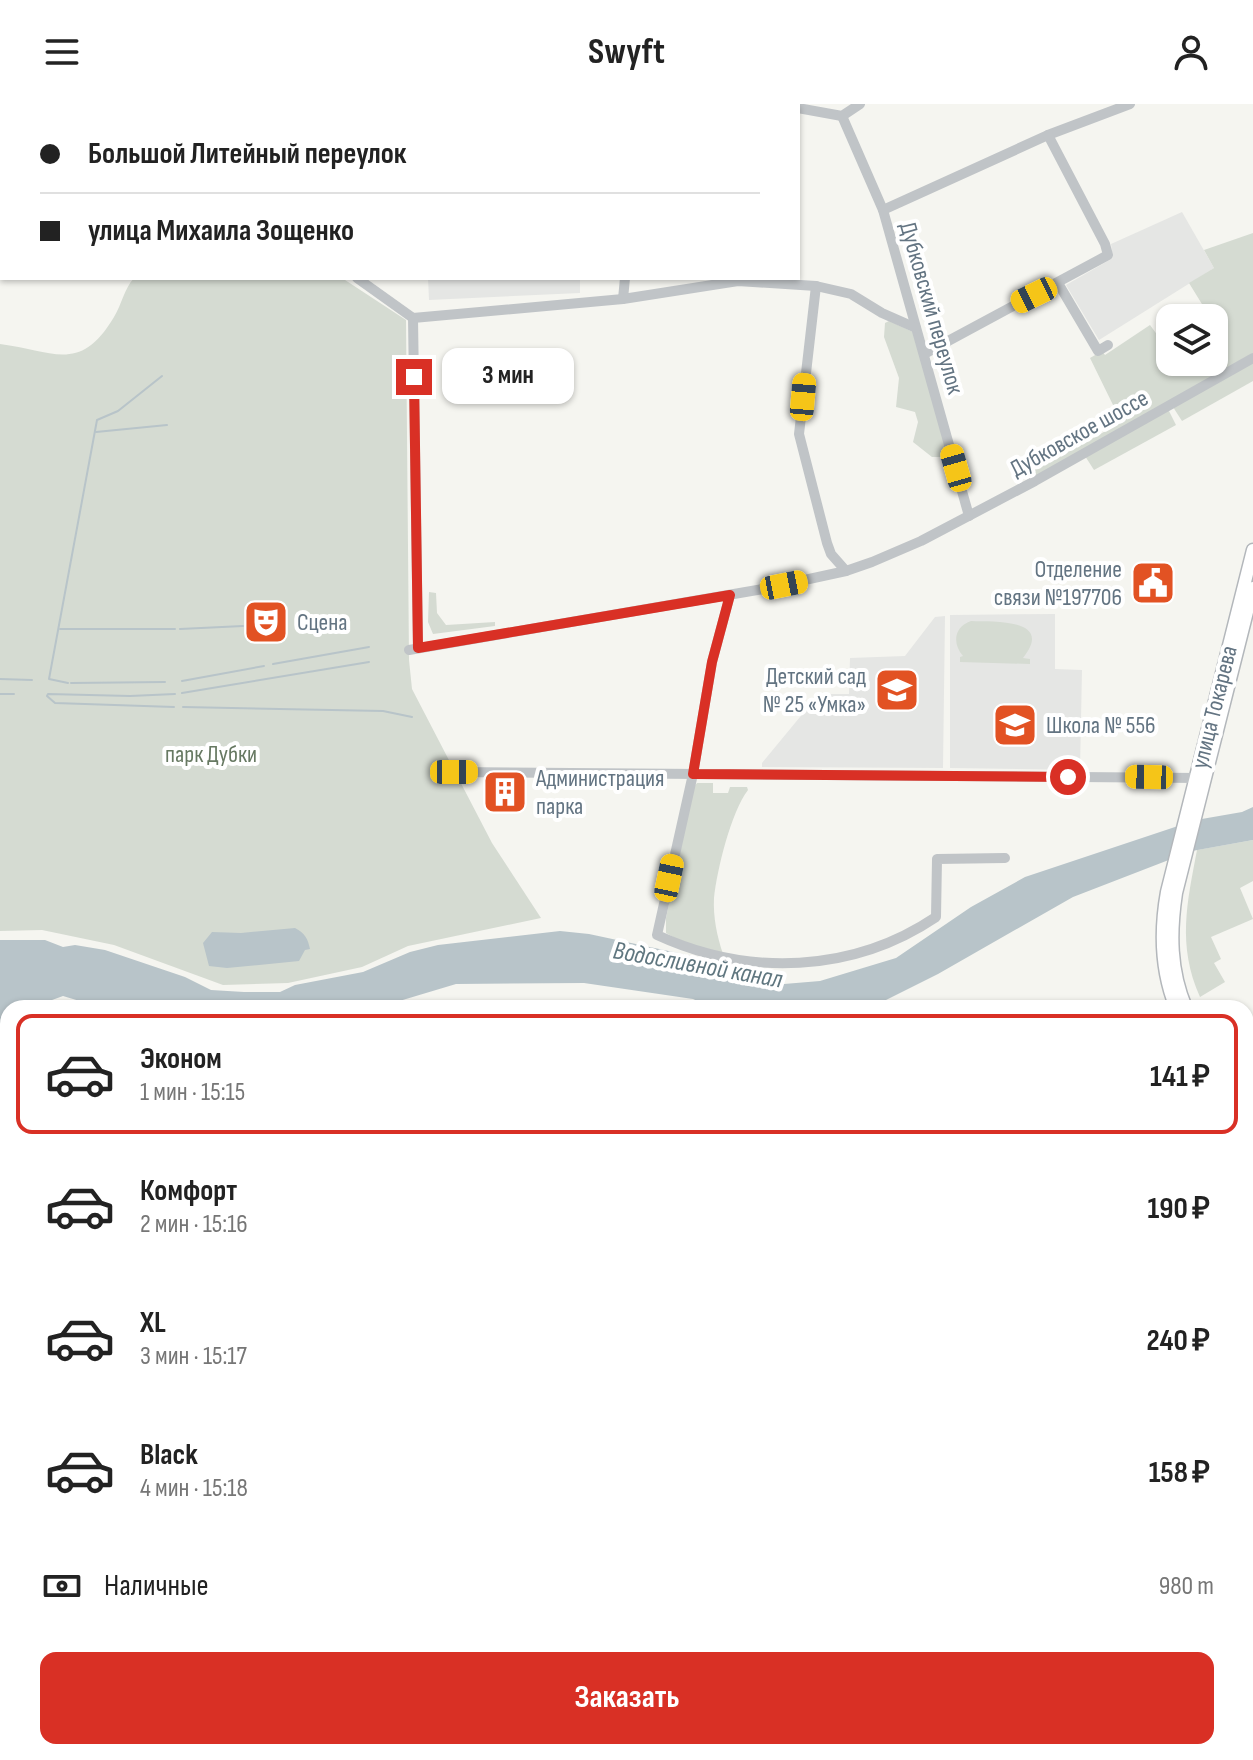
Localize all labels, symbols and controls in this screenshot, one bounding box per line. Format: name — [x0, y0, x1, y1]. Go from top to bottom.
icon: menu — [40, 30, 84, 74]
icon: person — [1169, 30, 1213, 74]
text: Swyft — [588, 31, 665, 74]
text: Большой Литейный переулок — [88, 136, 406, 172]
text: улица Михаила Зощенко — [88, 213, 354, 249]
street label: Дубковский переулок — [893, 219, 970, 398]
car — [1007, 274, 1061, 316]
map controls — [1156, 304, 1228, 376]
button: layers — [1156, 304, 1228, 376]
callout: 3 мин — [442, 349, 574, 405]
route end — [396, 359, 432, 395]
text: 3 мин — [482, 360, 534, 391]
car — [789, 372, 817, 422]
street label: Дубковское шоссе — [1005, 384, 1153, 483]
car — [938, 442, 974, 494]
place label: Отделение связи №197706 — [994, 555, 1122, 612]
public building icon: Отделение связи №197706 — [1129, 559, 1177, 607]
car — [758, 569, 810, 601]
theatre icon: Сцена — [242, 598, 290, 646]
place label: Сцена — [297, 608, 347, 637]
street label: улица Токарева — [1185, 643, 1244, 772]
place label: Детский сад № 25 «Умка» — [763, 662, 866, 719]
school or university icon: Детский сад № 25 «Умка» — [873, 666, 921, 714]
school or university icon: Школа № 556 — [991, 701, 1039, 749]
place label: Школа № 556 — [1046, 711, 1156, 740]
park label: парк Дубки — [165, 740, 257, 769]
route start — [1050, 759, 1086, 795]
car — [430, 760, 478, 784]
place label: Администрация парка — [535, 764, 664, 821]
car — [1125, 765, 1173, 789]
building icon: Администрация парка — [481, 768, 529, 816]
car — [652, 852, 686, 904]
water label: Водосливной канал — [611, 935, 785, 996]
icon: car — [44, 1038, 116, 1110]
text: Эконом — [140, 1041, 222, 1077]
text: 141 ₽ — [1150, 1059, 1210, 1095]
text: 1 мин · 15:15 — [140, 1077, 245, 1108]
icon: car — [44, 1170, 116, 1242]
text: Комфорт — [140, 1173, 237, 1209]
text: 190 ₽ — [1148, 1191, 1210, 1227]
text: 2 мин · 15:16 — [140, 1209, 248, 1240]
icon: car — [44, 1302, 116, 1374]
text: XL — [140, 1305, 166, 1341]
text: 240 ₽ — [1147, 1323, 1210, 1359]
text: 3 мин · 15:17 — [140, 1341, 247, 1372]
icon: car — [44, 1434, 116, 1506]
text: Black — [140, 1437, 198, 1473]
text: 158 ₽ — [1149, 1455, 1210, 1491]
text: 4 мин · 15:18 — [140, 1473, 248, 1504]
icon: cash — [40, 1564, 84, 1608]
text: Наличные — [104, 1568, 209, 1604]
text: 980 m — [1159, 1571, 1214, 1602]
button: Заказать — [40, 1652, 1214, 1744]

